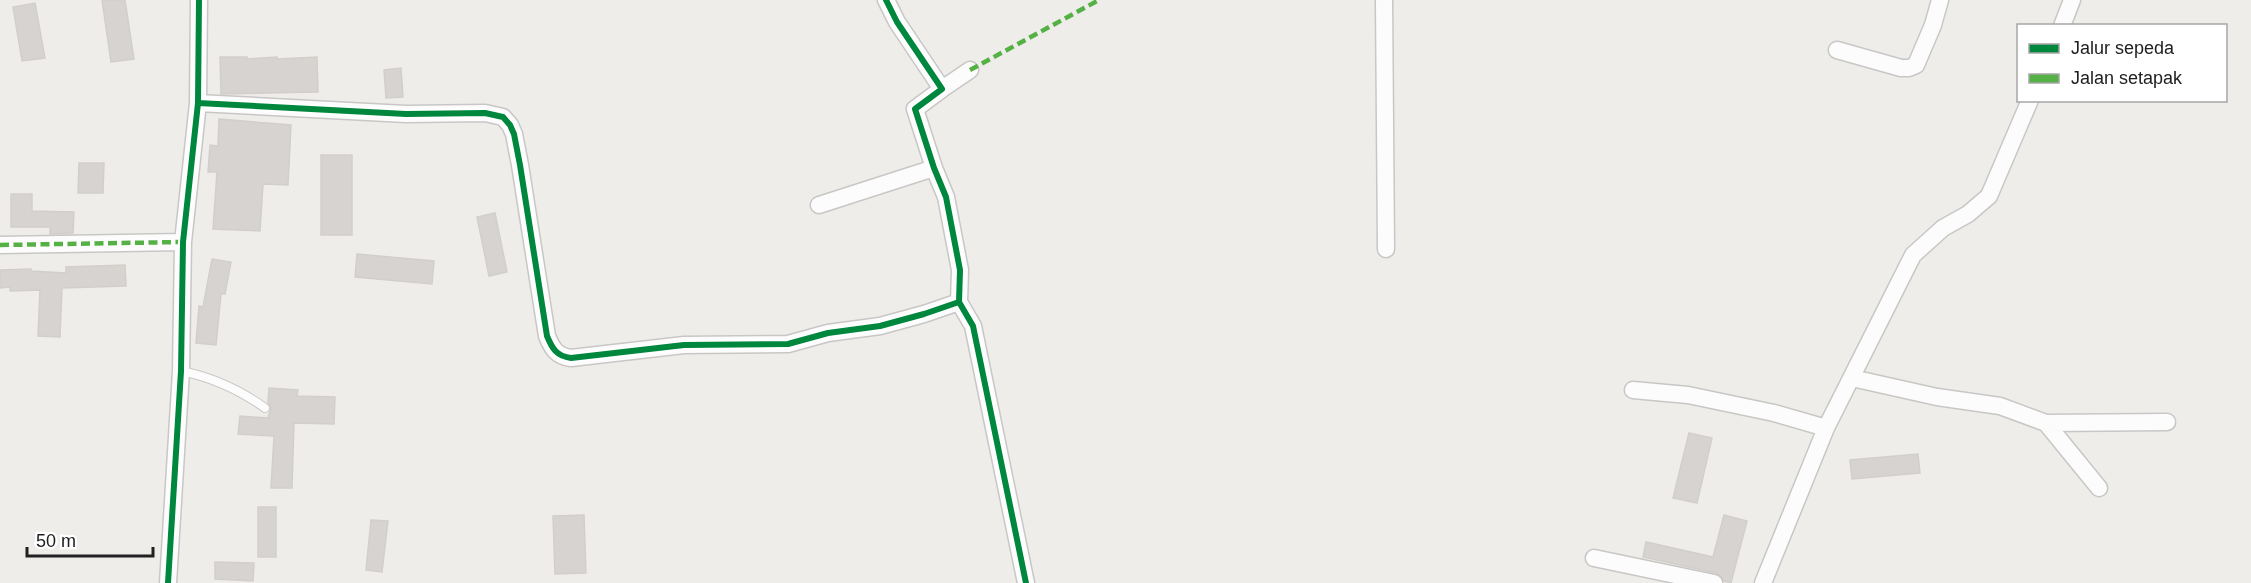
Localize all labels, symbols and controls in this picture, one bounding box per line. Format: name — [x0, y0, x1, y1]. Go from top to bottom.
legend — [2017, 24, 2227, 102]
text: Jalur sepeda — [2071, 38, 2175, 58]
text: Jalan setapak — [2071, 68, 2183, 88]
scale bar — [27, 520, 153, 558]
text: 50 m — [36, 531, 76, 551]

